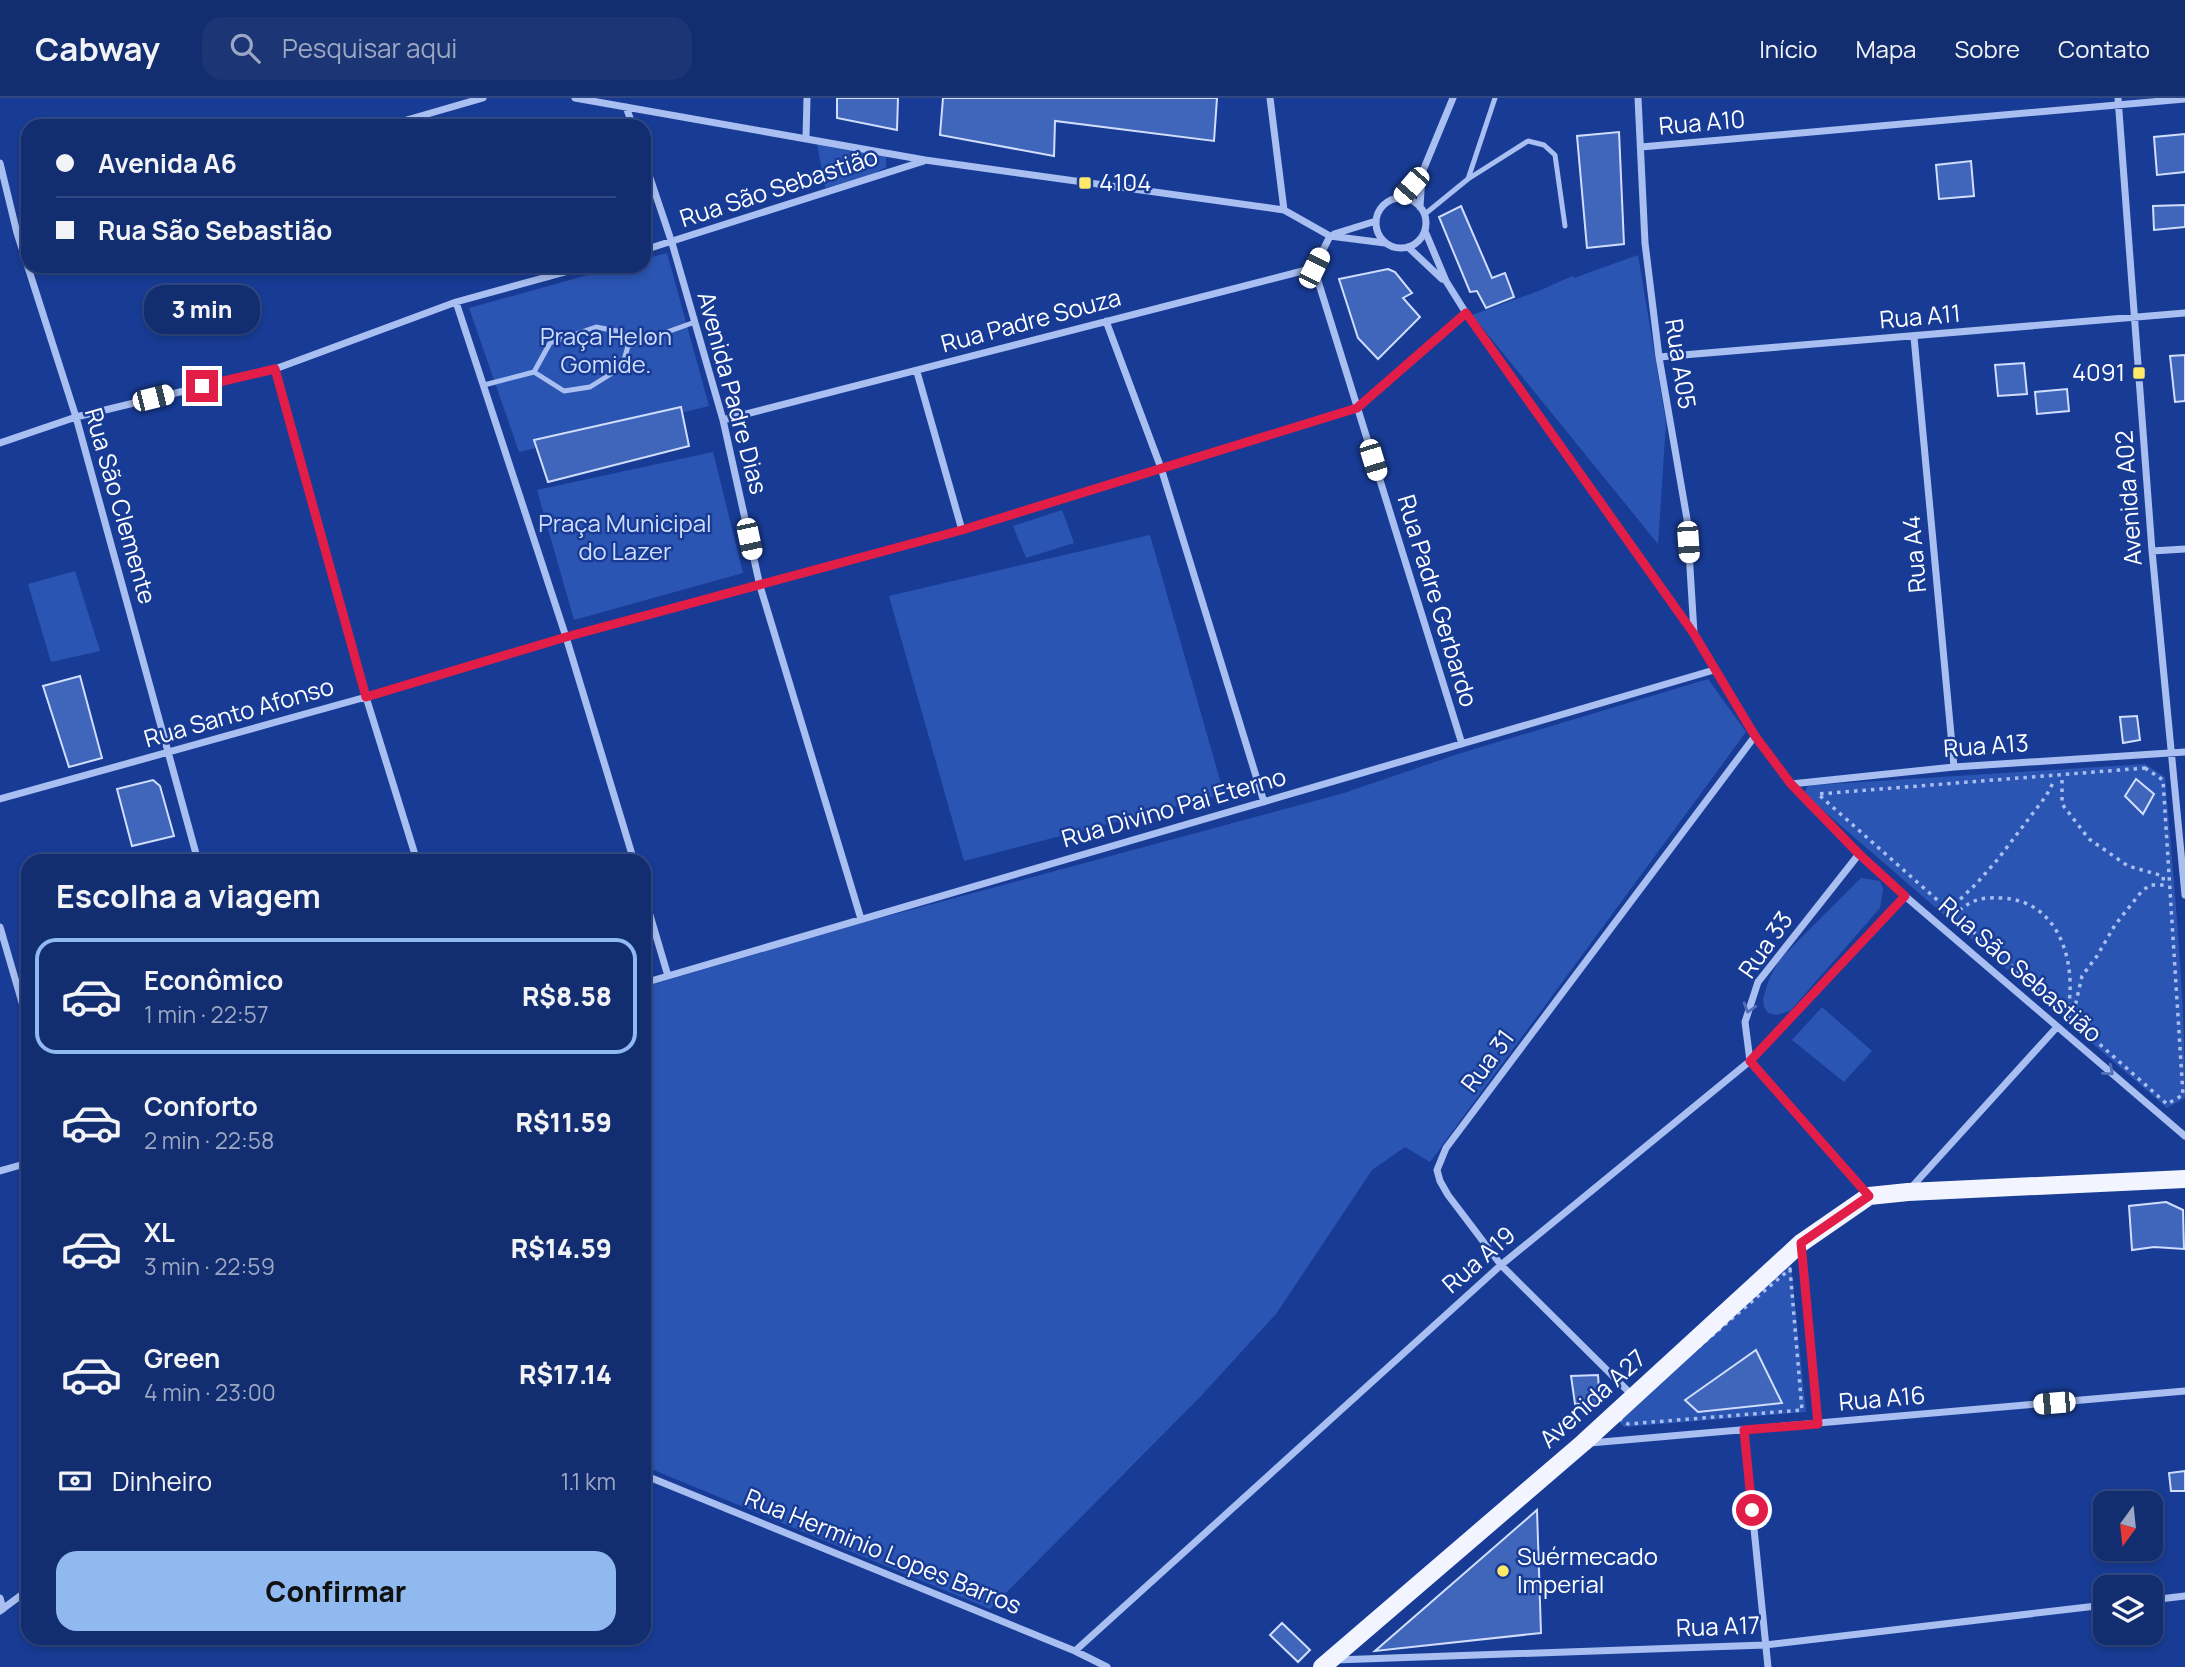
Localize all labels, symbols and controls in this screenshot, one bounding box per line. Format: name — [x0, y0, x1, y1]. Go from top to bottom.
search box — [202, 17, 692, 80]
text: Cabway — [35, 26, 160, 71]
icon: search — [226, 29, 264, 67]
text: Pesquisar aqui — [282, 30, 457, 66]
text: Início — [1759, 32, 1817, 65]
text: Mapa — [1855, 32, 1916, 65]
text: Sobre — [1954, 32, 2020, 65]
text: Contato — [2058, 32, 2150, 65]
street label: Rua A10 — [1657, 101, 1747, 142]
street label: Rua São Sebastião — [675, 139, 882, 234]
text: Avenida A6 — [98, 145, 237, 181]
car — [1390, 163, 1433, 209]
place label: 4104 — [1099, 165, 1151, 198]
marker: 4104 — [1077, 175, 1093, 191]
text: Rua São Sebastião — [98, 212, 332, 248]
car — [1296, 245, 1333, 291]
street label: Rua Padre Souza — [937, 280, 1124, 359]
callout: 3 min — [144, 285, 260, 334]
street label: Avenida Padre Dias — [691, 288, 776, 497]
text: 3 min — [172, 293, 232, 325]
street label: Rua A11 — [1878, 296, 1962, 335]
street label: Rua A05 — [1658, 316, 1705, 411]
park label: Praça Helon Gomide. — [540, 319, 672, 380]
place label: 4091 — [2072, 355, 2125, 388]
marker: 4091 — [2131, 365, 2147, 381]
route end — [186, 370, 218, 402]
car — [131, 383, 176, 413]
street label: Rua São Clemente — [78, 404, 165, 607]
street label: Avenida A02 — [2106, 429, 2149, 567]
car — [1357, 437, 1390, 483]
street label: Rua Padre Gerbardo — [1390, 490, 1486, 711]
park label: Praça Municipal do Lazer — [538, 506, 712, 567]
street label: Rua A4 — [1894, 514, 1933, 594]
car — [735, 516, 764, 562]
car — [1677, 520, 1700, 564]
street label: Rua Santo Afonso — [140, 669, 337, 754]
street label: Rua A13 — [1942, 725, 2030, 764]
street label: Rua Divino Pai Eterno — [1058, 759, 1290, 854]
text: Escolha a viagem — [56, 874, 321, 918]
street label: Rua São Sebastião — [1932, 889, 2110, 1049]
street label: Rua 33 — [1730, 904, 1800, 984]
text: Econômico — [144, 962, 283, 998]
icon: car — [60, 965, 123, 1028]
text: R$8.58 — [522, 978, 612, 1014]
text: 1 min · 22:57 — [144, 998, 268, 1030]
one-way arrow — [1743, 1002, 1758, 1014]
street label: Rua 31 — [1453, 1022, 1521, 1098]
one-way arrow — [2100, 1063, 2113, 1075]
text: Conforto — [144, 1088, 258, 1124]
icon: car — [60, 1091, 123, 1154]
text: R$11.59 — [516, 1104, 612, 1140]
text: 2 min · 22:58 — [144, 1124, 274, 1156]
text: XL — [144, 1214, 175, 1250]
icon: car — [60, 1217, 123, 1280]
street label: Rua A19 — [1434, 1218, 1522, 1300]
text: R$14.59 — [511, 1230, 612, 1266]
text: 3 min · 22:59 — [144, 1250, 275, 1282]
text: Green — [144, 1340, 220, 1376]
street label: Avenida A27 — [1532, 1341, 1652, 1455]
icon: car — [60, 1343, 123, 1406]
text: R$17.14 — [519, 1356, 612, 1392]
text: 4 min · 23:00 — [144, 1376, 276, 1408]
street label: Rua A16 — [1837, 1377, 1927, 1418]
car — [2033, 1391, 2076, 1415]
icon: cash — [56, 1462, 94, 1500]
text: Dinheiro — [112, 1463, 212, 1499]
text: 1.1 km — [560, 1465, 616, 1497]
street label: Rua Herminio Lopes Barros — [740, 1480, 1027, 1621]
north arrow — [2093, 1491, 2163, 1561]
map controls — [2093, 1491, 2163, 1645]
route start — [1736, 1494, 1768, 1526]
place label: Suérmecado Imperial — [1517, 1539, 1658, 1600]
button: Confirmar — [56, 1551, 616, 1631]
marker: Suérmecado Imperial — [1495, 1563, 1511, 1579]
button: layers — [2093, 1575, 2163, 1645]
street label: Rua A17 — [1675, 1608, 1761, 1643]

